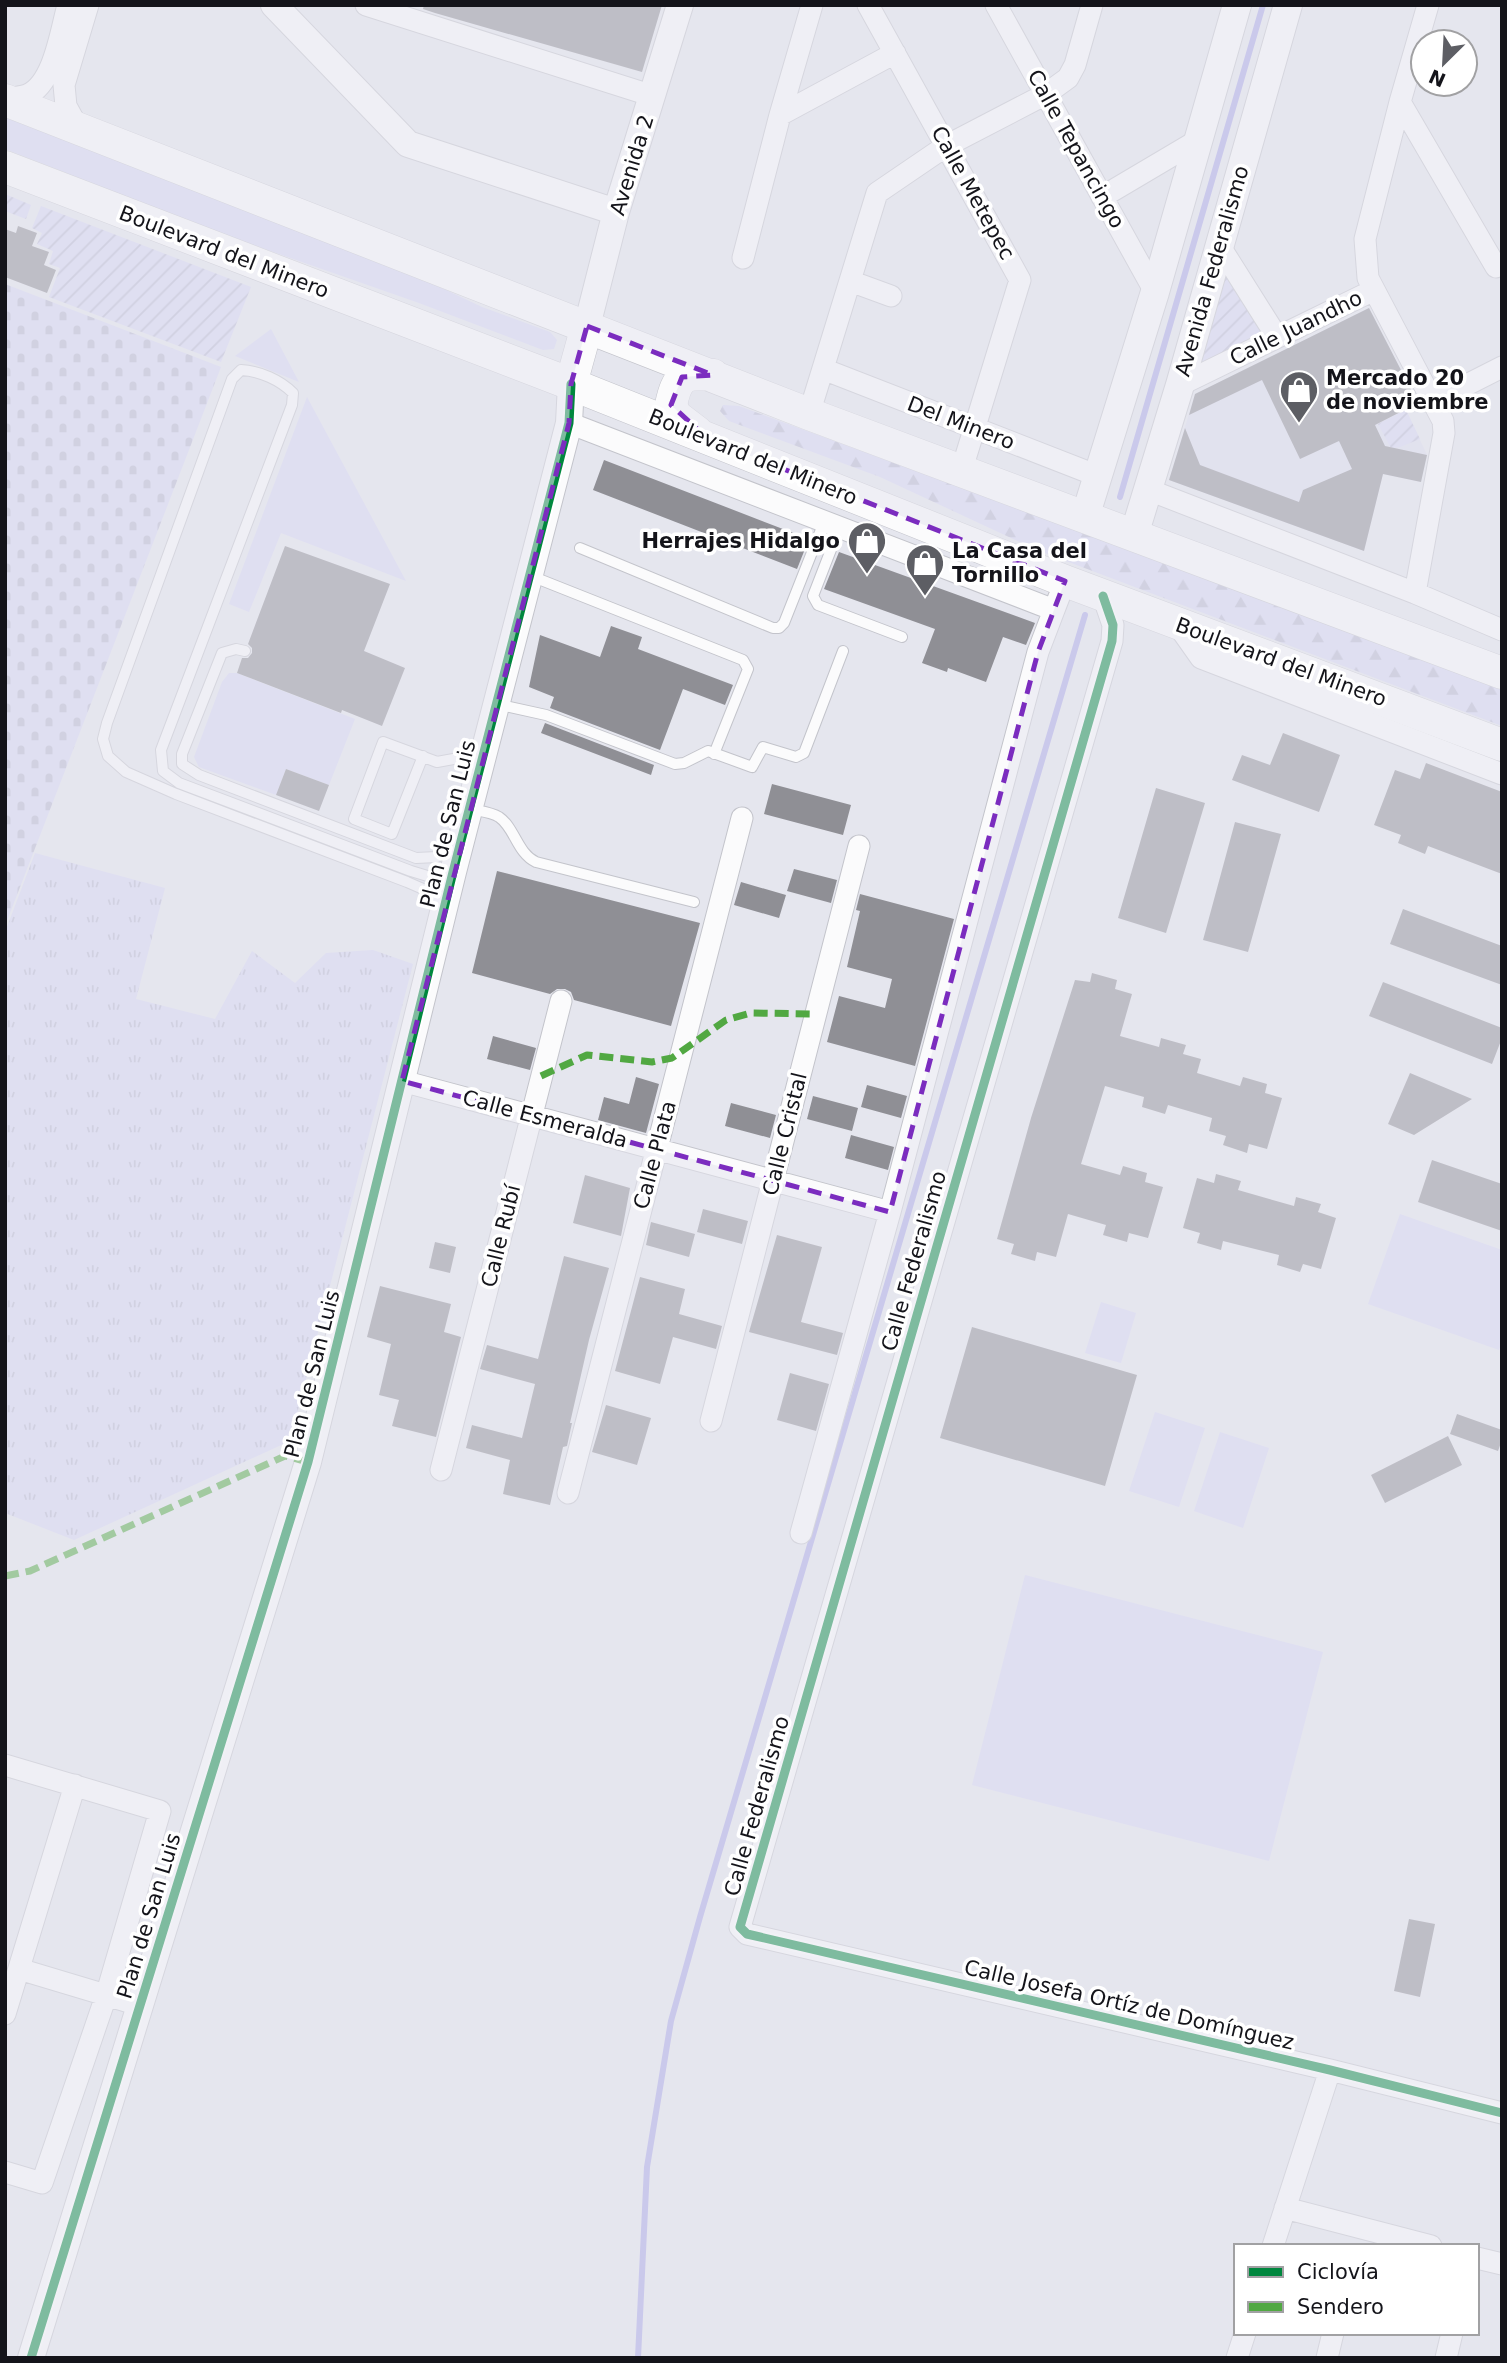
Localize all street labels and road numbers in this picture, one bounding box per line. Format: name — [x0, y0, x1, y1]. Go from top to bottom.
street label: Calle Tepancingo — [1023, 66, 1129, 232]
street label: Avenida 2 — [605, 112, 659, 218]
street label: Calle Metepec — [926, 122, 1020, 264]
street label: Avenida Federalismo — [1170, 163, 1254, 379]
street label: Boulevard del Minero — [116, 201, 332, 303]
street label: Calle Juandho — [1226, 286, 1366, 370]
street label: Del Minero — [904, 392, 1018, 454]
street label: Boulevard del Minero — [645, 404, 861, 510]
street label: Boulevard del Minero — [1172, 613, 1390, 711]
street label: Plan de San Luis — [416, 738, 480, 910]
street label: Calle Cristal — [758, 1070, 812, 1198]
street label: Calle Esmeralda — [460, 1085, 630, 1153]
street label: Calle Plata — [629, 1098, 681, 1212]
street label: Calle Federalismo — [877, 1168, 951, 1354]
street label: Calle Rubí — [477, 1181, 526, 1290]
street label: Plan de San Luis — [280, 1288, 344, 1460]
street label: Calle Federalismo — [720, 1713, 794, 1899]
street label: Plan de San Luis — [112, 1830, 186, 2002]
street label: Calle Josefa Ortíz de Domínguez — [962, 1955, 1296, 2055]

